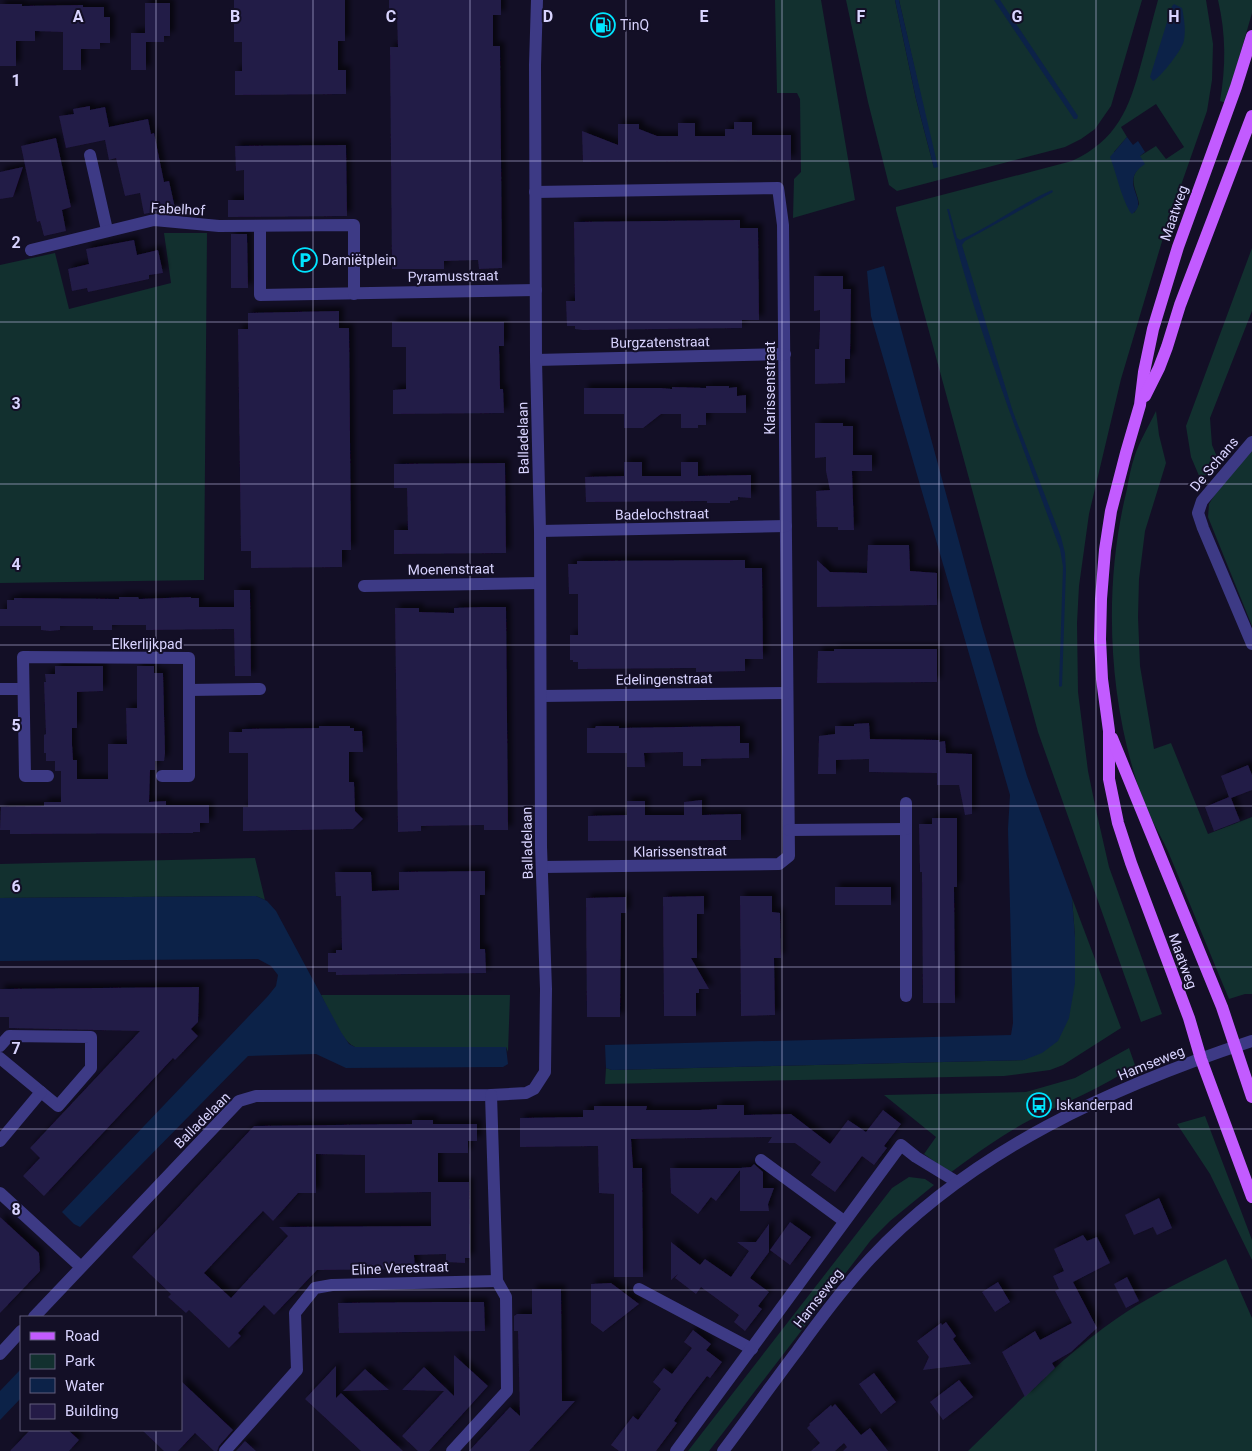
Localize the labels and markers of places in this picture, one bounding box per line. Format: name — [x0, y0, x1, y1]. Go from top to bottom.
fuel station icon: TinQ — [590, 12, 616, 38]
place label: TinQ — [620, 17, 649, 33]
parking icon: Damiëtplein — [292, 247, 318, 273]
place label: Damiëtplein — [322, 252, 396, 268]
bus stop icon: Iskanderpad — [1026, 1092, 1052, 1118]
place label: Iskanderpad — [1056, 1097, 1133, 1113]

